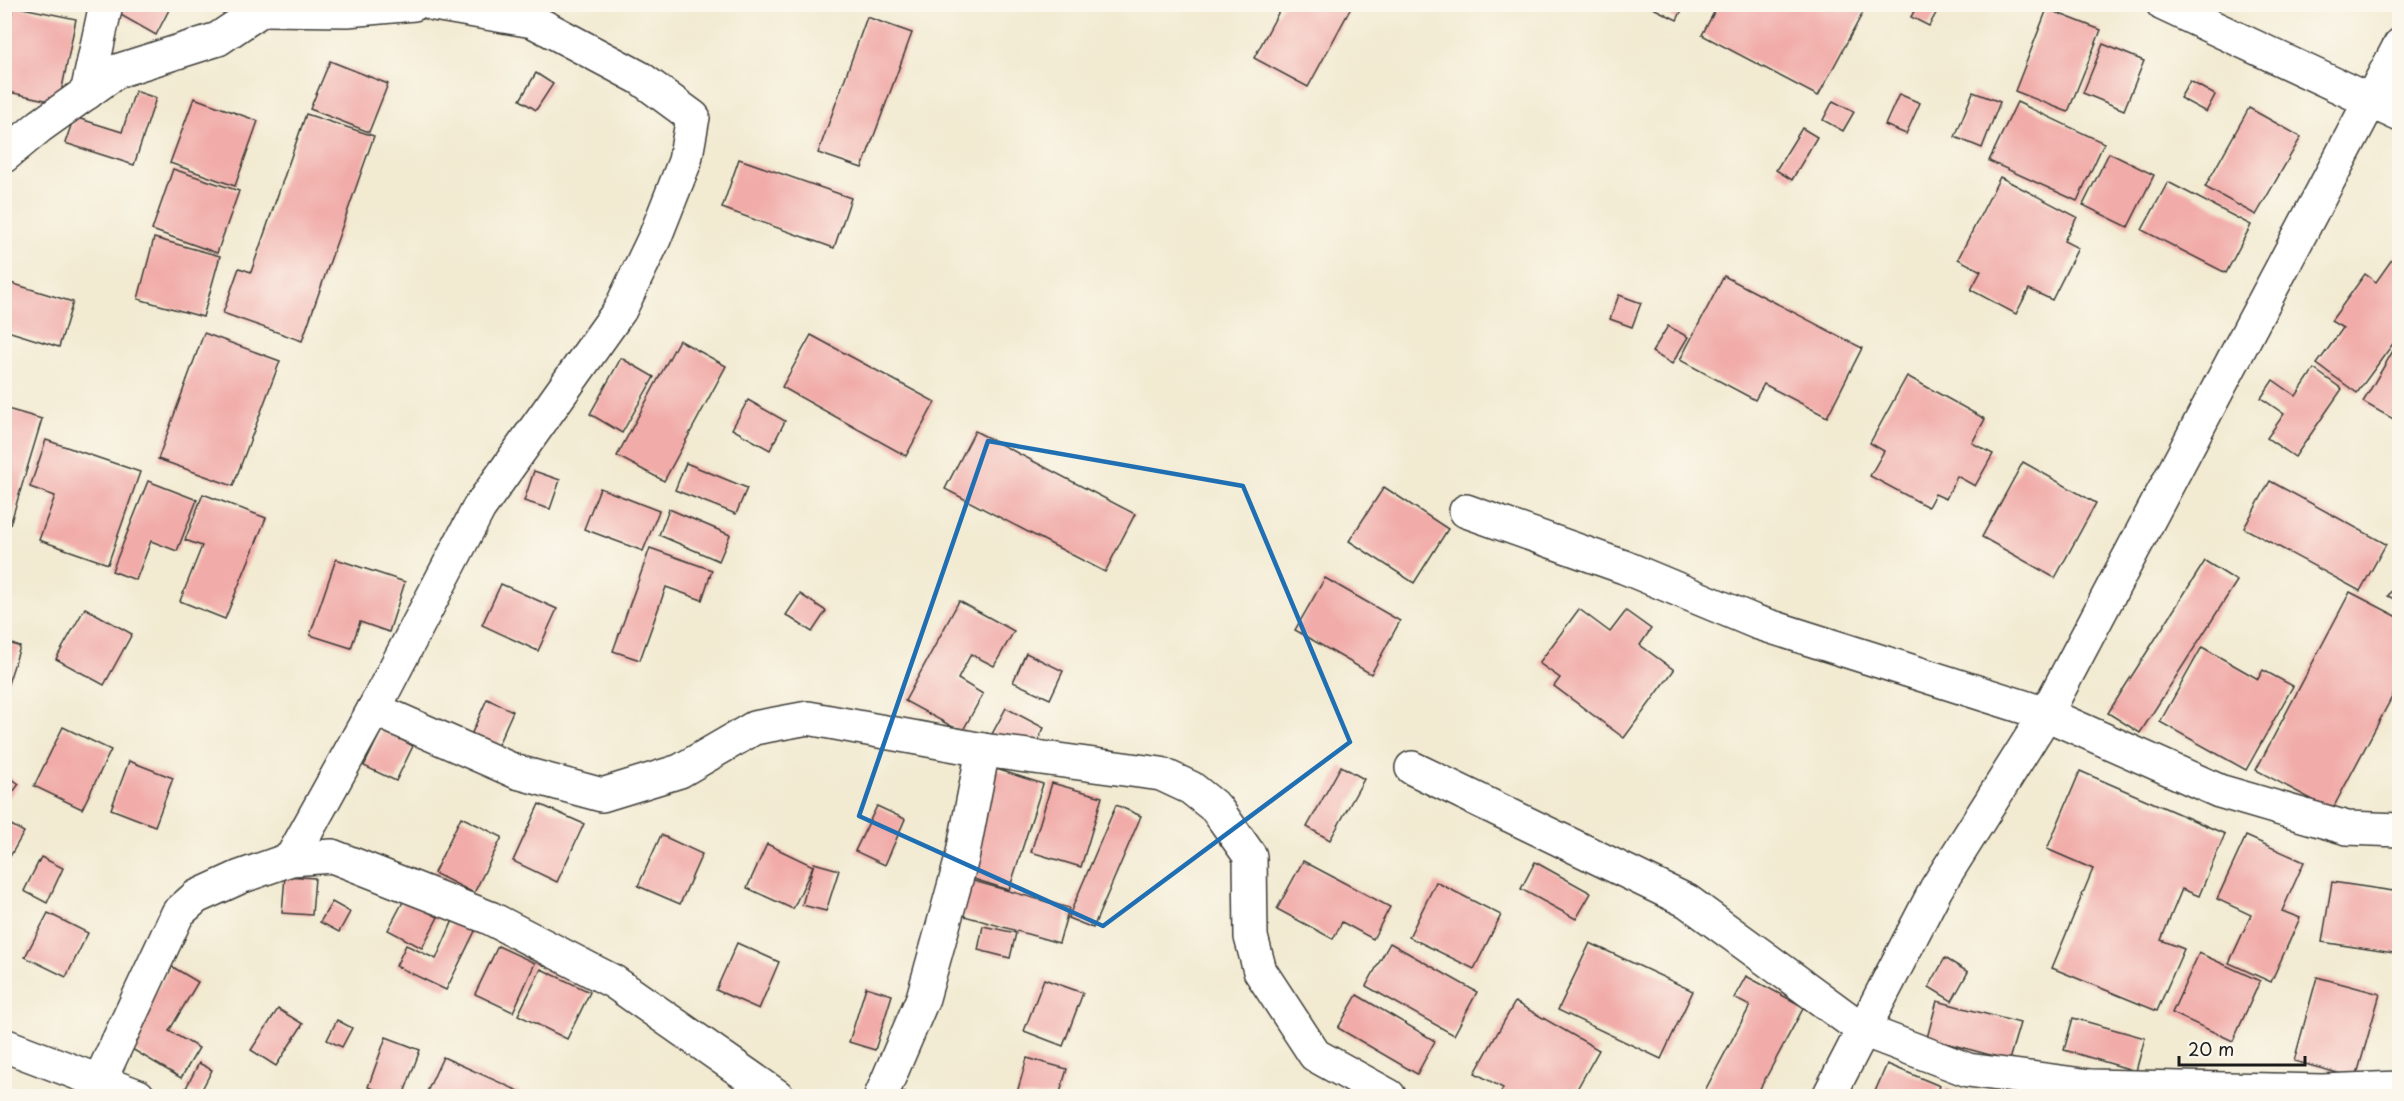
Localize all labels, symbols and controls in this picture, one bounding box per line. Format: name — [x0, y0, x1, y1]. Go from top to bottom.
scale bar — [2179, 1029, 2305, 1067]
text: 20 m — [2188, 1035, 2234, 1062]

